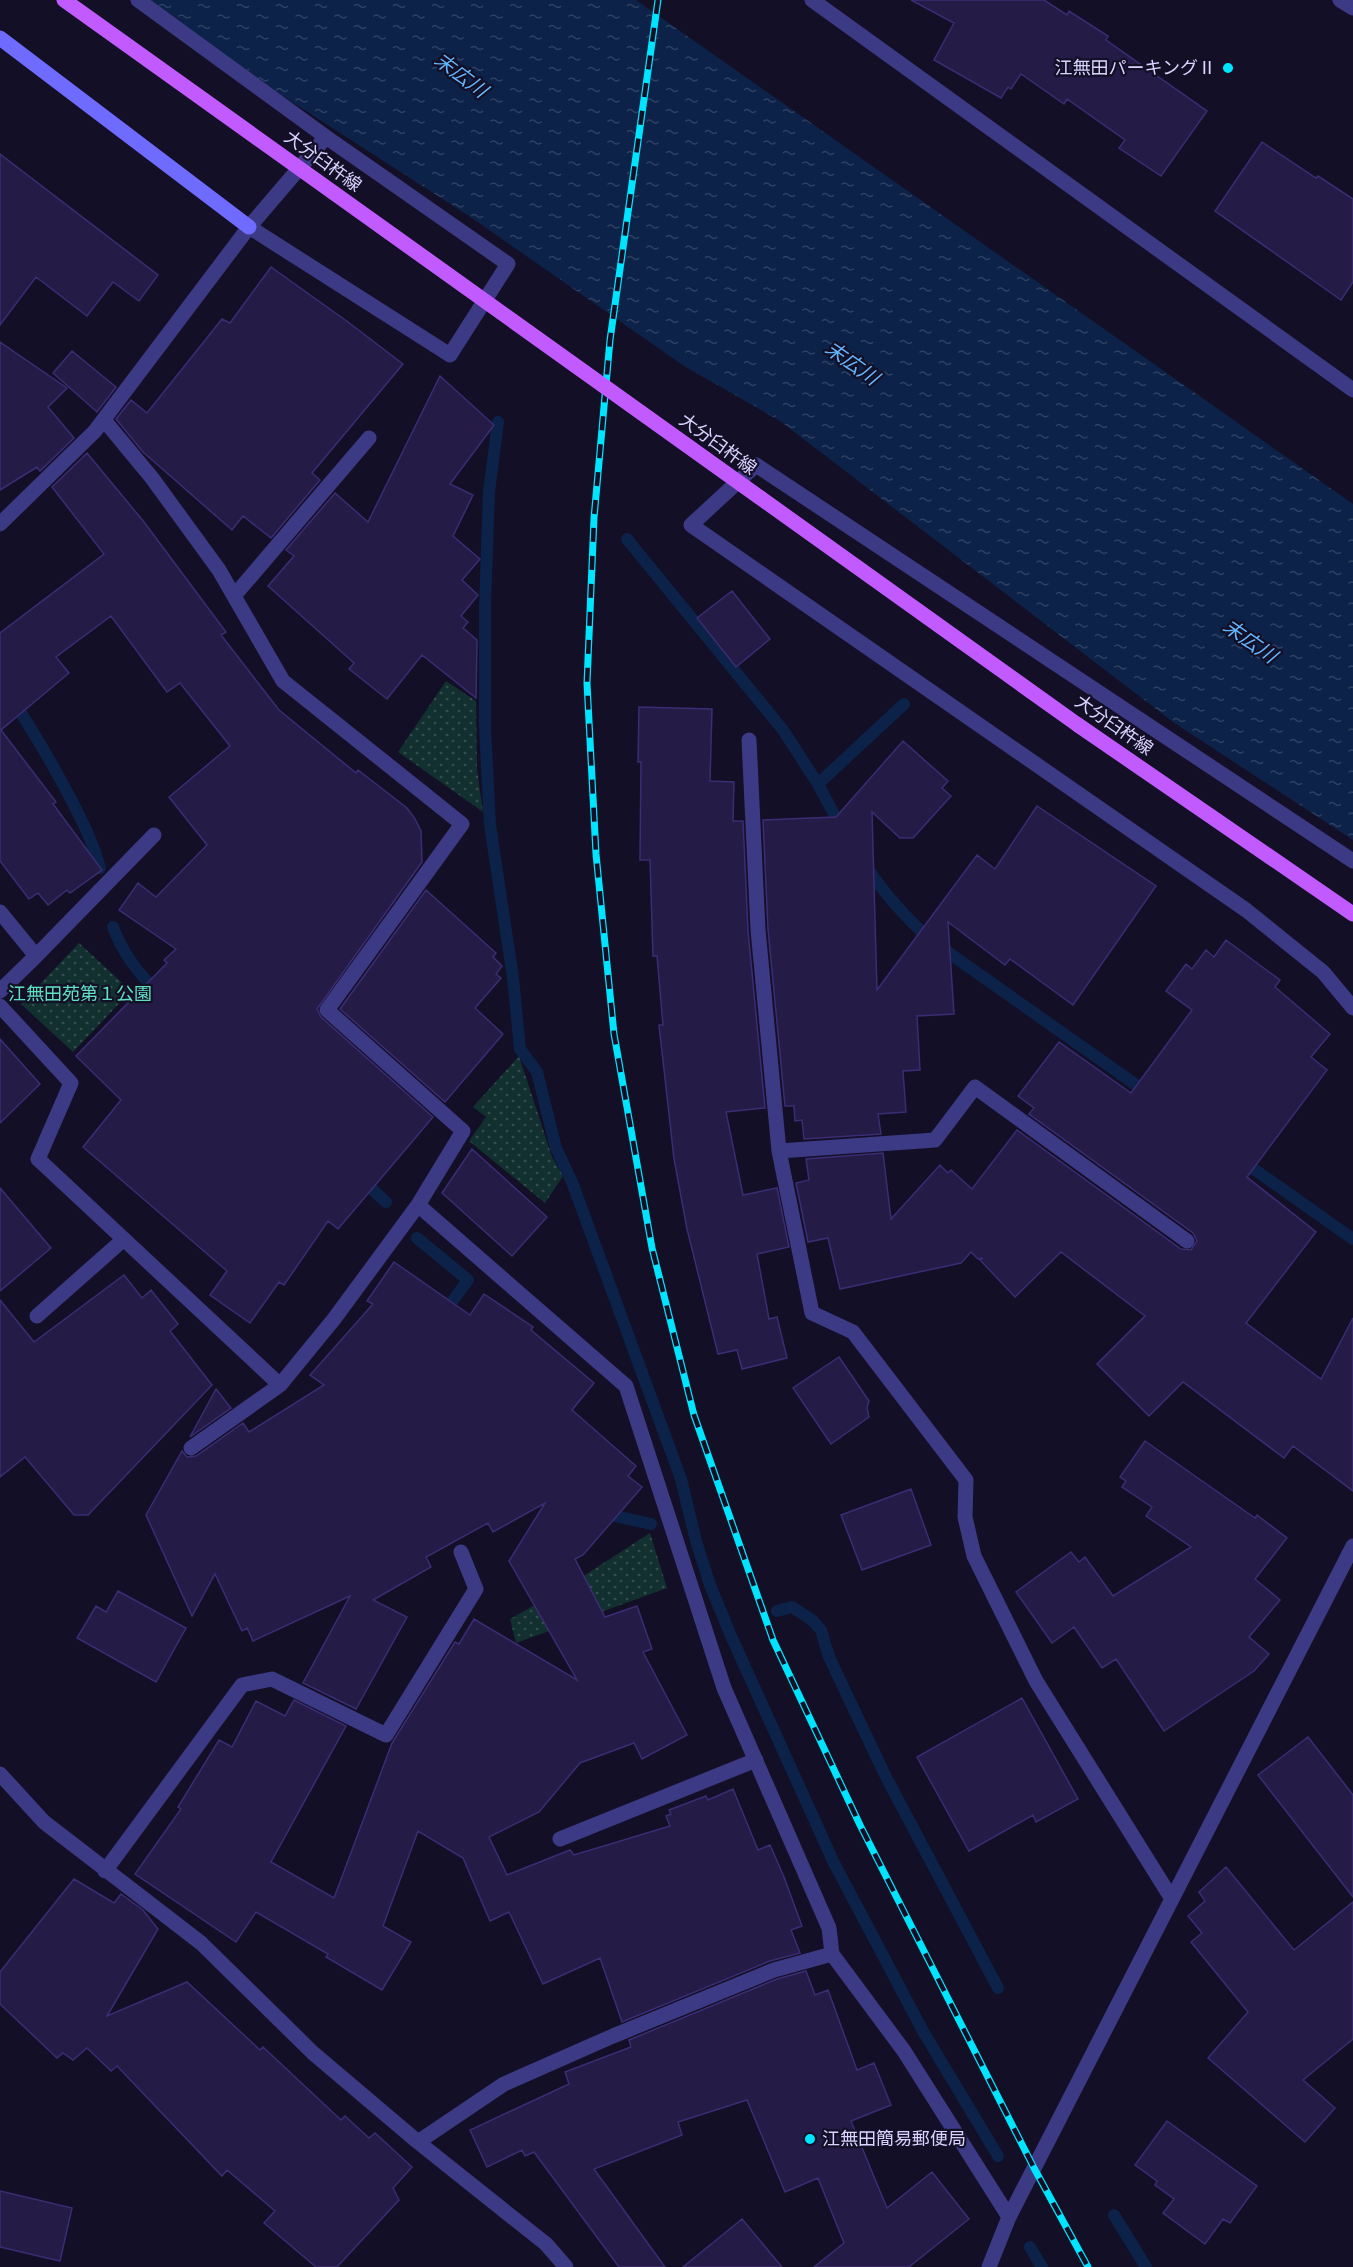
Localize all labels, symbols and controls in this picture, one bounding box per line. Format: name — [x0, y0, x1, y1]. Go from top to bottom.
water label: 末広川 — [430, 47, 494, 104]
place label: 江無田パーキングⅡ — [1055, 57, 1216, 79]
marker: 江無田パーキングⅡ — [1221, 61, 1235, 75]
street label: 大分臼杵線 — [280, 126, 366, 196]
water label: 末広川 — [821, 336, 885, 391]
street label: 大分臼杵線 — [675, 409, 761, 479]
water label: 末広川 — [1219, 614, 1283, 669]
street label: 大分臼杵線 — [1071, 690, 1157, 760]
park label: 江無田苑第１公園 — [8, 983, 152, 1005]
place label: 江無田簡易郵便局 — [822, 2128, 966, 2150]
marker: 江無田簡易郵便局 — [803, 2132, 817, 2146]

